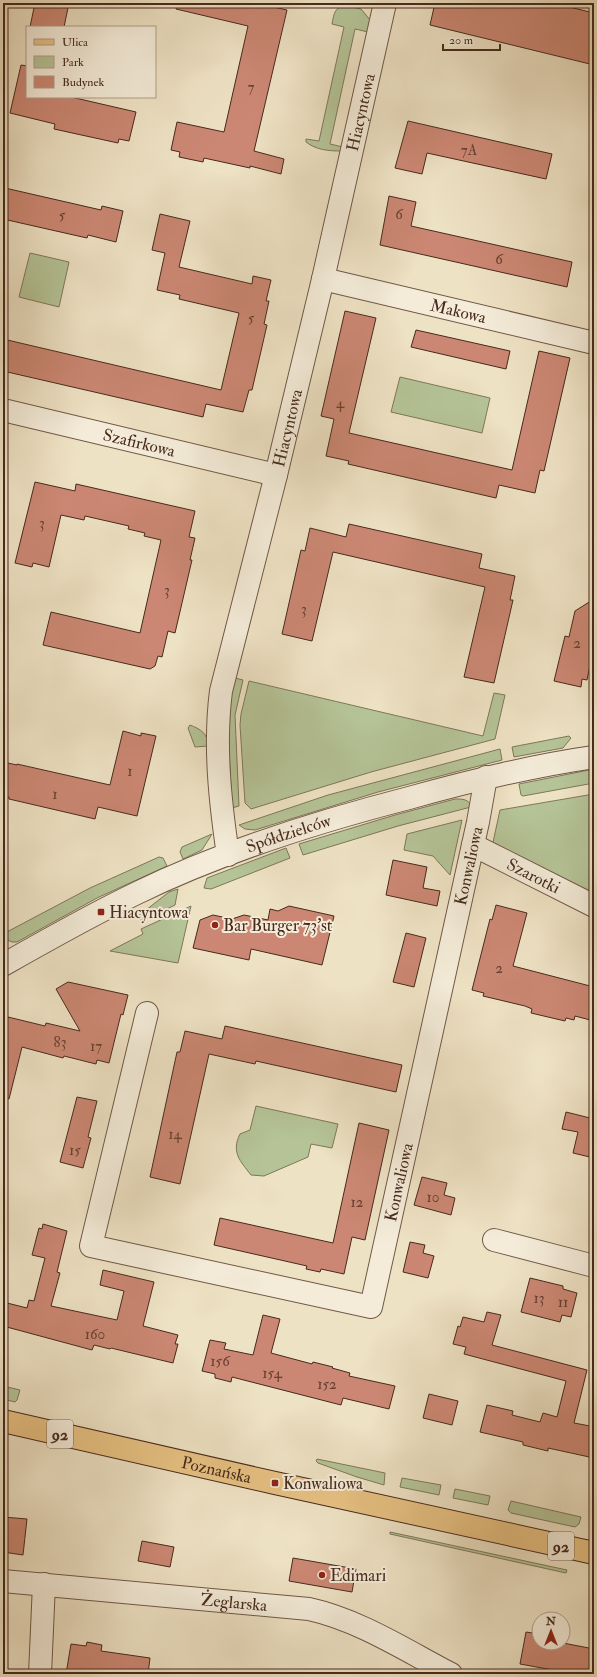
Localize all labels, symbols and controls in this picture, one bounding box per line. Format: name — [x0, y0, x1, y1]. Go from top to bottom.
legend — [26, 26, 156, 98]
scale bar — [443, 26, 500, 52]
text: 20 m — [449, 33, 474, 48]
text: Ulica — [62, 35, 89, 50]
text: Park — [62, 55, 84, 70]
street label: Hiacyntowa — [342, 70, 380, 153]
text: Budynek — [62, 75, 104, 90]
house number: 7 — [248, 78, 255, 97]
house number: 7A — [461, 141, 478, 160]
house number: 6 — [395, 205, 404, 224]
house number: 5 — [59, 206, 66, 225]
house number: 6 — [495, 250, 504, 269]
street label: Makowa — [428, 295, 489, 328]
house number: 5 — [248, 309, 255, 328]
street label: Hiacyntowa — [268, 386, 307, 469]
house number: 4 — [336, 394, 345, 413]
street label: Szafirkowa — [101, 424, 178, 462]
house number: 3 — [39, 514, 45, 533]
house number: 3 — [164, 581, 170, 600]
house number: 3 — [301, 600, 307, 619]
house number: 2 — [573, 634, 581, 653]
house number: 1 — [127, 762, 133, 781]
house number: 1 — [52, 785, 58, 804]
street label: Spółdzielców — [243, 810, 334, 857]
street label: Konwaliowa — [450, 824, 488, 907]
street label: Szarotki — [503, 854, 564, 899]
place label: Hiacyntowa — [109, 902, 189, 924]
marker: Hiacyntowa — [96, 907, 106, 917]
place label: Bar Burger 73'st — [223, 915, 333, 936]
marker: Bar Burger 73'st — [210, 920, 220, 930]
house number: 2 — [495, 959, 503, 978]
house number: 83 — [54, 1033, 66, 1052]
house number: 17 — [90, 1037, 102, 1056]
house number: 14 — [168, 1125, 183, 1144]
street label: Konwaliowa — [380, 1140, 418, 1224]
house number: 15 — [69, 1141, 81, 1160]
house number: 10 — [427, 1188, 439, 1207]
house number: 12 — [351, 1193, 364, 1212]
house number: 13 — [533, 1289, 545, 1308]
house number: 11 — [558, 1293, 568, 1312]
house number: 160 — [85, 1325, 105, 1344]
house number: 156 — [210, 1352, 231, 1371]
house number: 154 — [262, 1364, 283, 1383]
house number: 152 — [317, 1375, 337, 1394]
road number: 92 — [47, 1420, 73, 1448]
street label: Poznańska — [179, 1452, 254, 1489]
place label: Konwaliowa — [283, 1473, 364, 1494]
marker: Konwaliowa — [270, 1478, 280, 1488]
road number: 92 — [548, 1532, 574, 1560]
place label: Edimari — [330, 1565, 387, 1586]
marker: Edimari — [317, 1570, 327, 1580]
street label: Żeglarska — [200, 1587, 269, 1616]
north arrow — [531, 1611, 571, 1651]
text: N — [545, 1615, 557, 1628]

